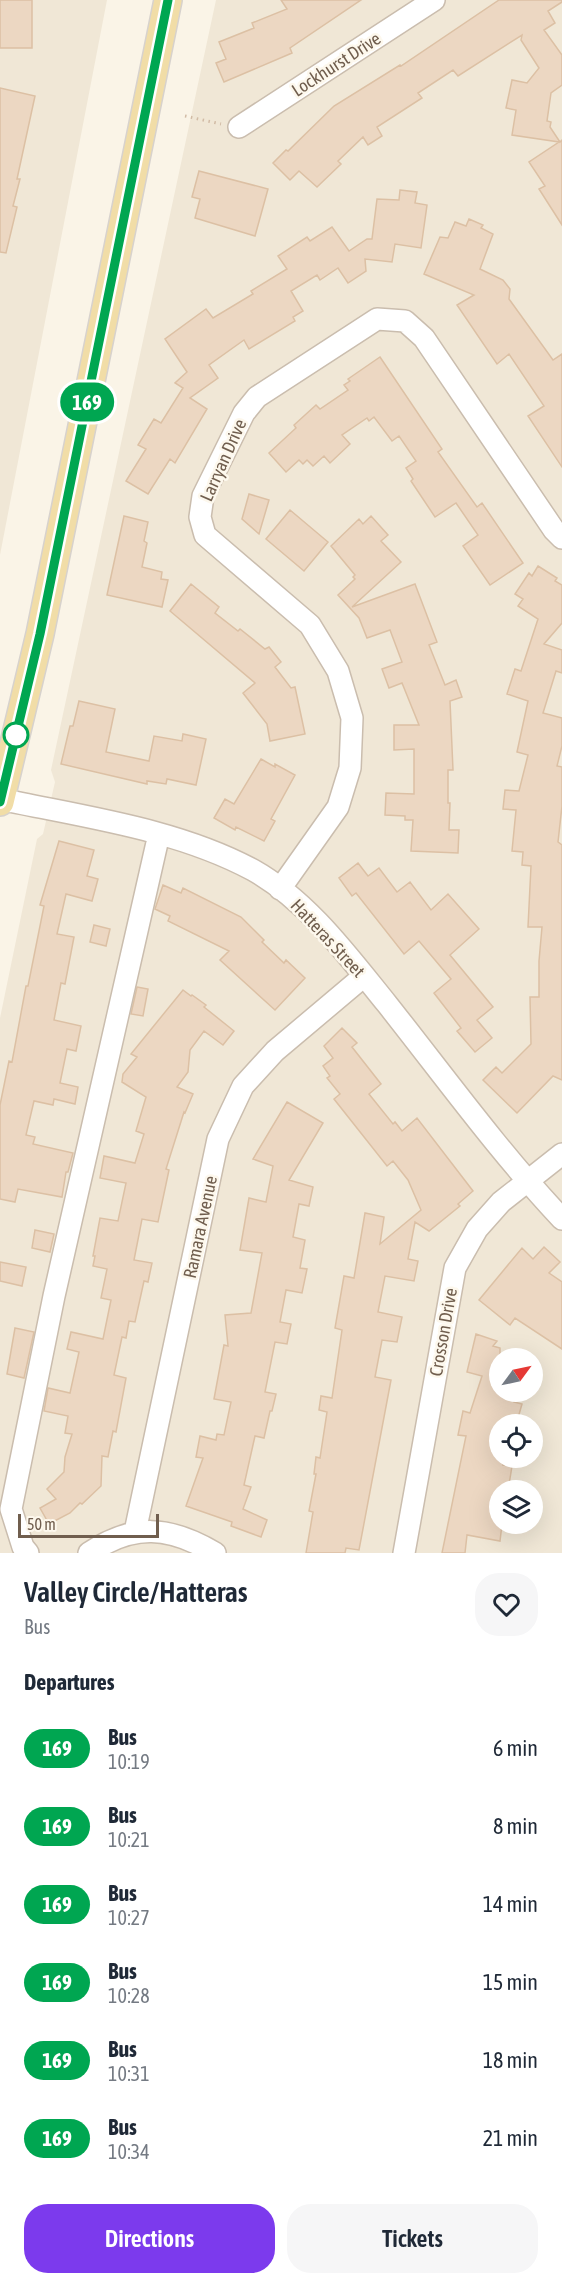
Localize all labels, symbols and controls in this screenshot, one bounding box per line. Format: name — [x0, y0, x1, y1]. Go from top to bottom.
street label: Lockhurst Drive — [288, 28, 384, 100]
line badge: 169 — [52, 382, 122, 422]
text: 169 — [72, 390, 102, 414]
street label: Larryan Drive — [196, 416, 250, 504]
unlabelled marker — [3, 722, 29, 748]
street label: Hatteras Street — [287, 895, 369, 981]
street label: Ramara Avenue — [179, 1174, 221, 1280]
street label: Crosson Drive — [425, 1286, 461, 1378]
north arrow — [489, 1348, 543, 1402]
map controls — [489, 1348, 543, 1534]
button: locate — [489, 1414, 543, 1468]
button: layers — [489, 1480, 543, 1534]
scale bar — [18, 1511, 159, 1538]
text: 50 m — [27, 1515, 56, 1533]
button: heart — [475, 1573, 538, 1636]
text: Valley Circle/Hatteras — [24, 1576, 248, 1608]
text: Bus — [24, 1615, 50, 1638]
text: Departures — [24, 1669, 114, 1695]
text: Bus — [108, 1724, 137, 1750]
text: 6 min — [493, 1735, 538, 1761]
text: 169 — [42, 1736, 72, 1760]
text: 10:19 — [108, 1750, 150, 1773]
text: Bus — [108, 1802, 137, 1828]
text: 8 min — [493, 1813, 538, 1839]
text: 169 — [42, 1814, 72, 1838]
text: 10:21 — [108, 1828, 150, 1851]
text: Bus — [108, 1880, 137, 1906]
text: 14 min — [483, 1891, 538, 1917]
text: 169 — [42, 1892, 72, 1916]
text: 10:27 — [108, 1906, 150, 1929]
text: Bus — [108, 1958, 137, 1984]
text: 15 min — [483, 1969, 538, 1995]
text: 169 — [42, 1970, 72, 1994]
text: 10:28 — [108, 1984, 150, 2007]
text: Bus — [108, 2036, 137, 2062]
text: 18 min — [483, 2047, 538, 2073]
text: 169 — [42, 2048, 72, 2072]
text: 10:31 — [108, 2062, 150, 2085]
text: Bus — [108, 2114, 137, 2140]
text: 21 min — [483, 2125, 538, 2151]
text: 169 — [42, 2126, 72, 2150]
text: 10:34 — [108, 2140, 150, 2163]
button: Directions — [24, 2204, 275, 2273]
button: Tickets — [287, 2204, 538, 2273]

